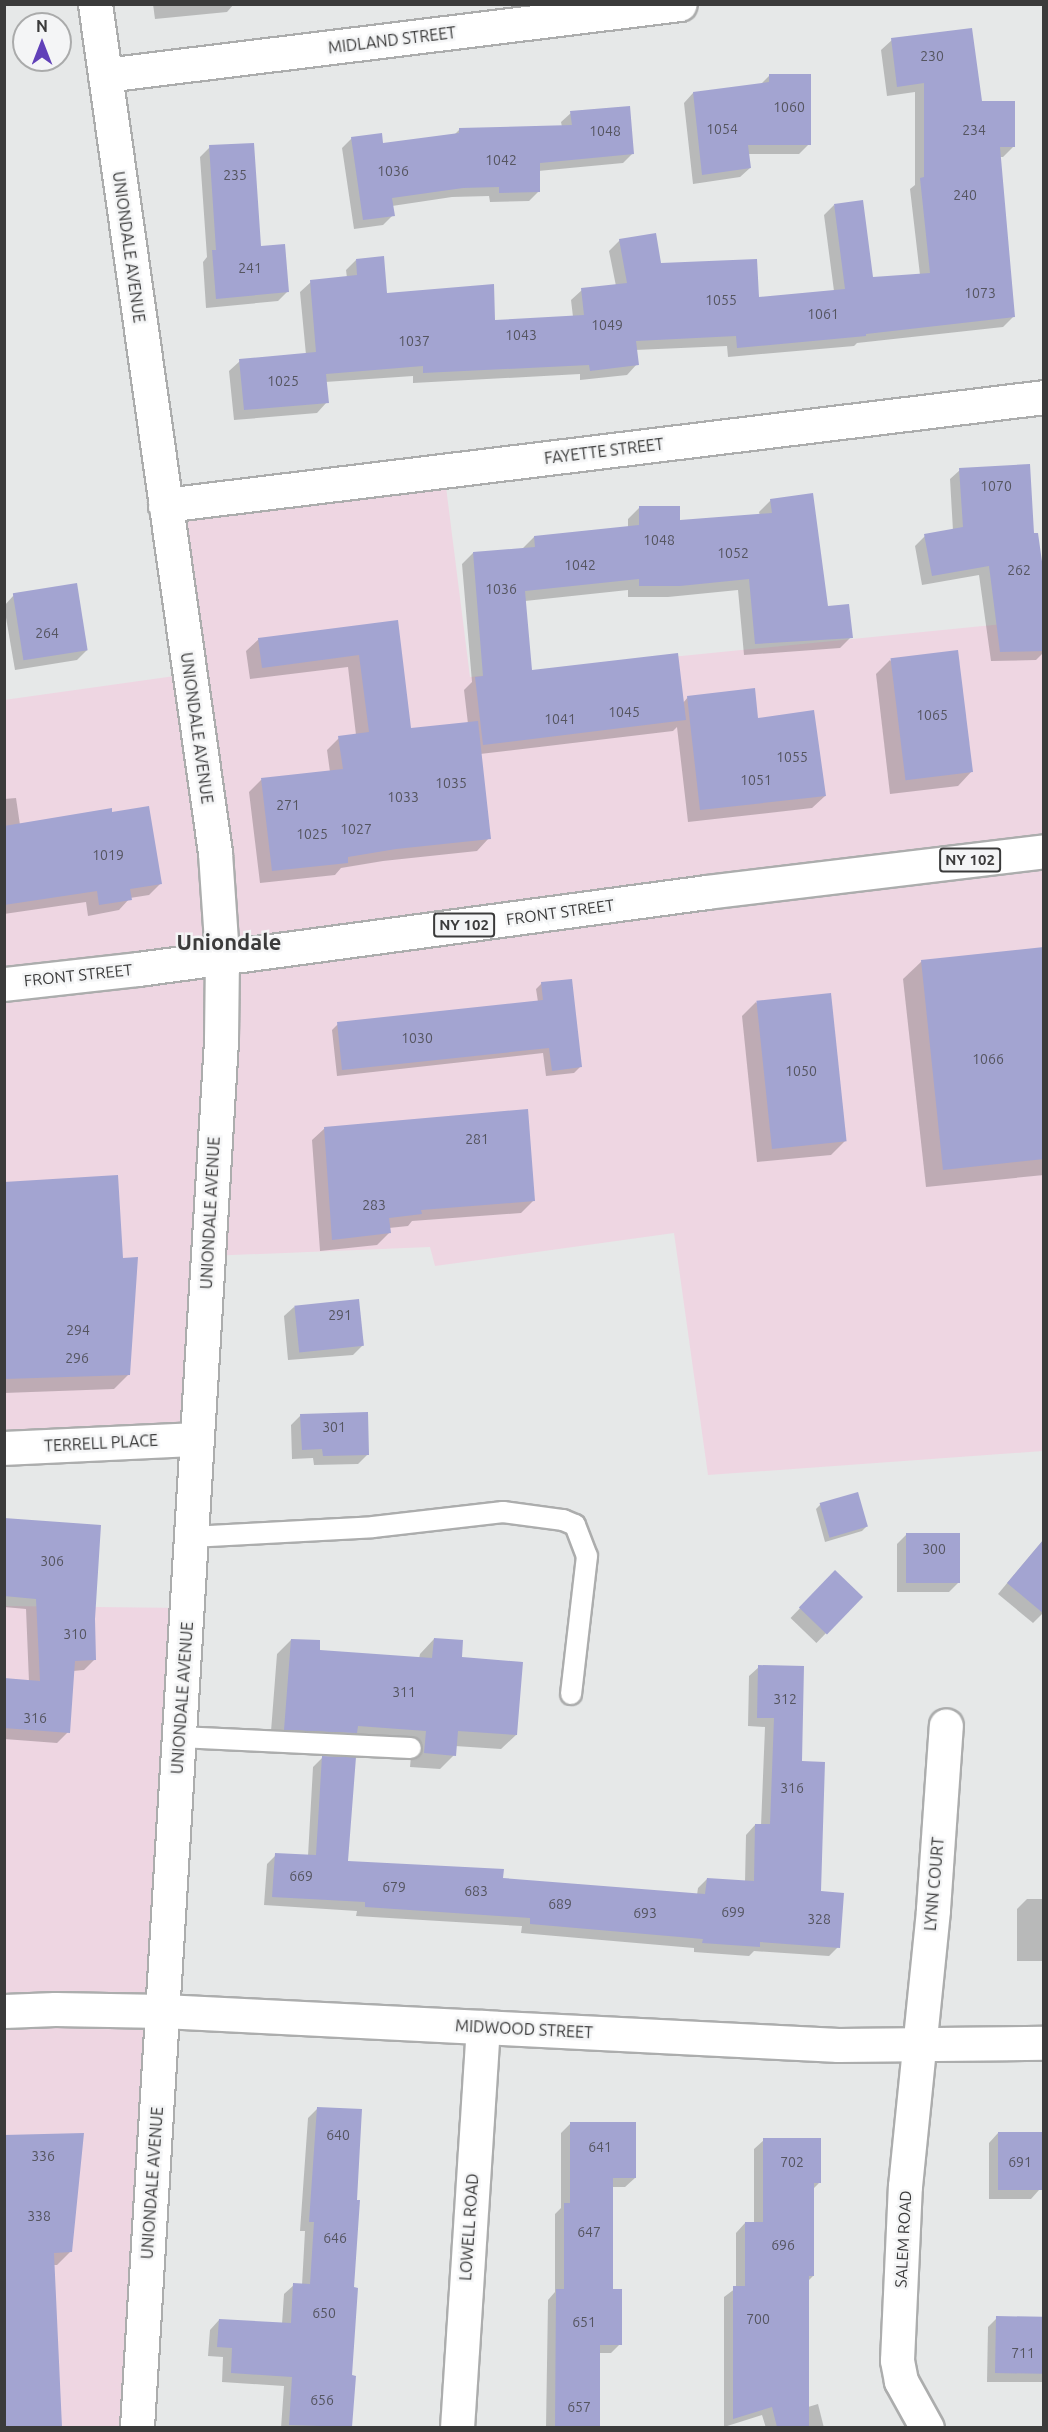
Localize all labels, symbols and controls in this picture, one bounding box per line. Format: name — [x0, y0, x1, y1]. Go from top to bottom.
north arrow — [12, 12, 72, 72]
text: N — [36, 17, 48, 35]
street label: MIDLAND STREET — [327, 23, 457, 57]
house number: 230 — [920, 48, 944, 64]
house number: 1060 — [773, 99, 805, 115]
house number: 1054 — [706, 121, 738, 137]
house number: 234 — [962, 122, 986, 138]
house number: 1048 — [589, 123, 621, 139]
house number: 1042 — [485, 152, 517, 168]
house number: 1036 — [377, 163, 409, 179]
house number: 235 — [223, 167, 247, 183]
street label: UNIONDALE AVENUE — [109, 170, 149, 324]
house number: 240 — [953, 187, 977, 203]
house number: 241 — [238, 260, 262, 276]
house number: 1073 — [964, 285, 996, 301]
house number: 1055 — [705, 292, 737, 308]
house number: 1061 — [807, 306, 839, 322]
house number: 1049 — [591, 317, 623, 333]
house number: 1043 — [505, 327, 537, 343]
house number: 1037 — [398, 333, 430, 349]
house number: 1025 — [267, 373, 299, 389]
street label: FAYETTE STREET — [543, 434, 665, 468]
house number: 1070 — [980, 478, 1012, 494]
house number: 1048 — [643, 532, 675, 548]
house number: 1052 — [717, 545, 749, 561]
house number: 1042 — [564, 557, 596, 573]
house number: 262 — [1007, 562, 1031, 578]
house number: 1036 — [485, 581, 517, 597]
house number: 264 — [35, 625, 59, 641]
street label: UNIONDALE AVENUE — [177, 651, 217, 805]
house number: 1045 — [608, 704, 640, 720]
house number: 1065 — [916, 707, 948, 723]
house number: 1041 — [544, 711, 576, 727]
house number: 1055 — [776, 749, 808, 765]
house number: 1051 — [740, 772, 772, 788]
house number: 1035 — [435, 775, 467, 791]
house number: 1033 — [387, 789, 419, 805]
house number: 271 — [276, 797, 300, 813]
house number: 1027 — [340, 821, 372, 837]
house number: 1025 — [296, 826, 328, 842]
house number: 1019 — [92, 847, 124, 863]
road number: NY 102 — [938, 848, 1002, 872]
street label: FRONT STREET — [505, 895, 615, 929]
road number: NY 102 — [432, 913, 496, 937]
district label: Uniondale — [177, 929, 281, 955]
street label: FRONT STREET — [23, 960, 133, 990]
house number: 1030 — [401, 1030, 433, 1046]
house number: 1066 — [972, 1051, 1004, 1067]
house number: 1050 — [785, 1063, 817, 1079]
house number: 281 — [465, 1131, 489, 1147]
street label: UNIONDALE AVENUE — [196, 1136, 224, 1290]
house number: 283 — [362, 1197, 386, 1213]
house number: 291 — [328, 1307, 352, 1323]
house number: 294 — [66, 1322, 90, 1338]
house number: 296 — [65, 1350, 89, 1366]
house number: 301 — [322, 1419, 346, 1435]
street label: TERRELL PLACE — [44, 1430, 158, 1456]
house number: 300 — [922, 1541, 946, 1557]
house number: 306 — [40, 1553, 64, 1569]
street label: UNIONDALE AVENUE — [167, 1621, 197, 1775]
house number: 310 — [63, 1626, 87, 1642]
house number: 311 — [392, 1684, 416, 1700]
house number: 312 — [773, 1691, 797, 1707]
house number: 316 — [23, 1710, 47, 1726]
house number: 316 — [780, 1780, 804, 1796]
street label: LYNN COURT — [920, 1836, 948, 1932]
house number: 669 — [289, 1868, 313, 1884]
house number: 679 — [382, 1879, 406, 1895]
house number: 683 — [464, 1883, 488, 1899]
house number: 689 — [548, 1896, 572, 1912]
house number: 699 — [721, 1904, 745, 1920]
house number: 693 — [633, 1905, 657, 1921]
house number: 328 — [807, 1911, 831, 1927]
street label: MIDWOOD STREET — [455, 2016, 593, 2042]
street label: UNIONDALE AVENUE — [137, 2106, 167, 2260]
house number: 640 — [326, 2127, 350, 2143]
house number: 641 — [588, 2139, 612, 2155]
house number: 336 — [31, 2148, 55, 2164]
house number: 702 — [780, 2154, 804, 2170]
house number: 691 — [1008, 2154, 1032, 2170]
street label: LOWELL ROAD — [456, 2173, 482, 2281]
street label: SALEM ROAD — [891, 2190, 915, 2288]
house number: 338 — [27, 2208, 51, 2224]
house number: 647 — [577, 2224, 601, 2240]
house number: 646 — [323, 2230, 347, 2246]
house number: 696 — [771, 2237, 795, 2253]
house number: 650 — [312, 2305, 336, 2321]
house number: 700 — [746, 2311, 770, 2327]
house number: 651 — [572, 2314, 596, 2330]
house number: 711 — [1011, 2345, 1035, 2361]
house number: 656 — [310, 2392, 334, 2408]
house number: 657 — [567, 2399, 591, 2415]

